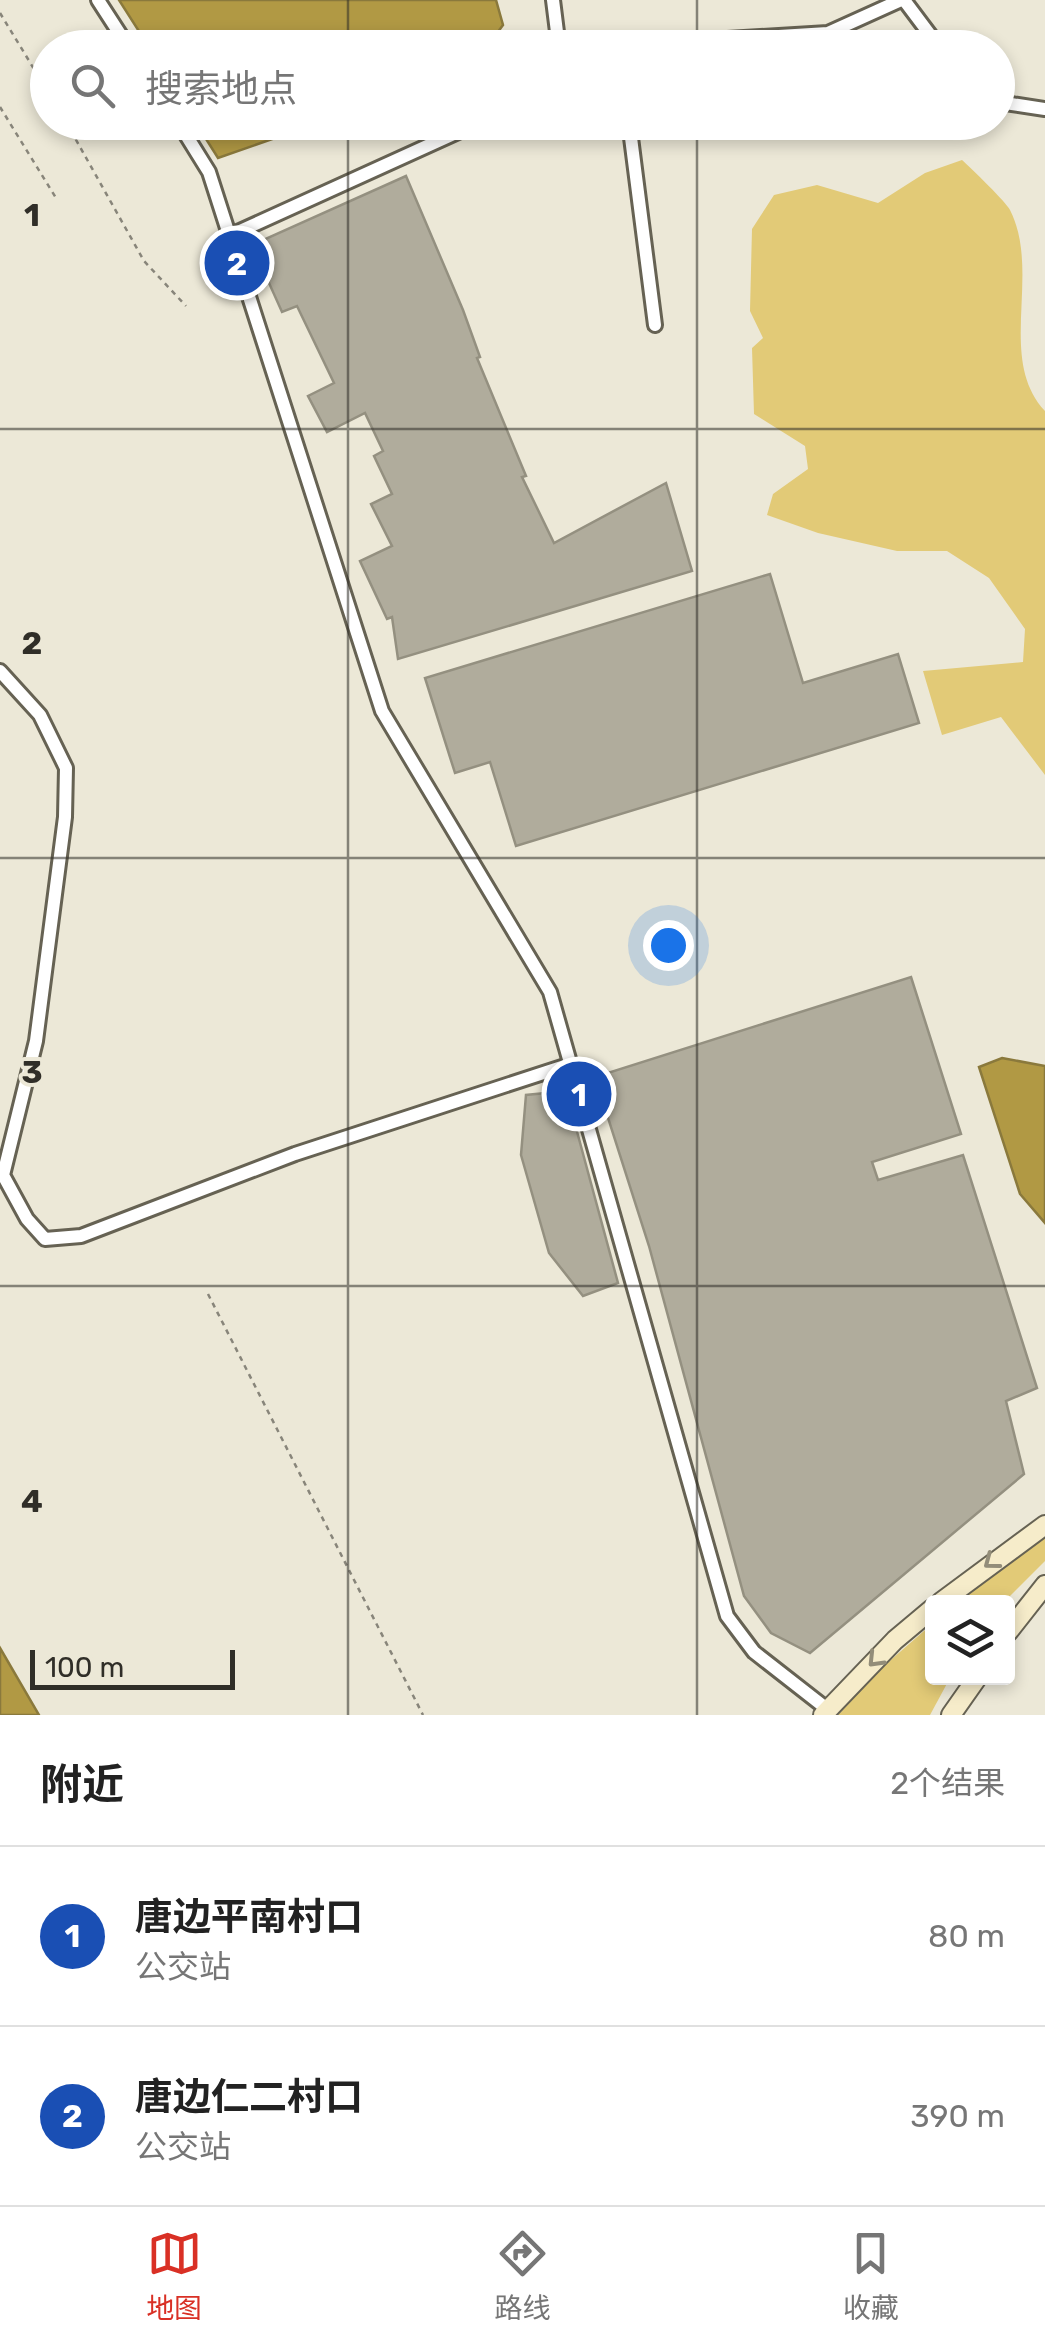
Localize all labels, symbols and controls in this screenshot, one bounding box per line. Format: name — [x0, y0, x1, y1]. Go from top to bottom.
search box — [30, 30, 1015, 140]
icon: search — [65, 58, 120, 113]
text: 搜索地点 — [145, 66, 297, 112]
text: 1 — [24, 196, 40, 234]
pin: 2 — [204, 226, 270, 300]
text: 2 — [22, 624, 42, 662]
your location — [643, 920, 694, 971]
text: 3 — [21, 1053, 43, 1091]
pin: 1 — [546, 1056, 612, 1132]
text: 4 — [21, 1482, 43, 1520]
one-way arrow — [984, 1550, 1002, 1568]
map controls — [925, 1595, 1015, 1685]
button: layers — [925, 1595, 1015, 1685]
scale bar — [30, 1645, 235, 1690]
one-way arrow — [869, 1648, 887, 1666]
text: 100 m — [45, 1651, 124, 1684]
text: 附近 — [40, 1760, 124, 1810]
text: 2个结果 — [890, 1764, 1005, 1802]
text: 唐边平南村口 — [135, 1894, 363, 1940]
text: 1 — [65, 1917, 80, 1955]
text: 80 m — [928, 1917, 1005, 1955]
text: 公交站 — [135, 1948, 231, 1986]
text: 唐边仁二村口 — [135, 2074, 363, 2120]
text: 2 — [62, 2097, 83, 2135]
text: 390 m — [910, 2097, 1005, 2135]
text: 公交站 — [135, 2128, 231, 2166]
tab: 地图 — [146, 2226, 202, 2326]
tab: 路线 — [494, 2226, 551, 2326]
tab: 收藏 — [843, 2226, 899, 2326]

